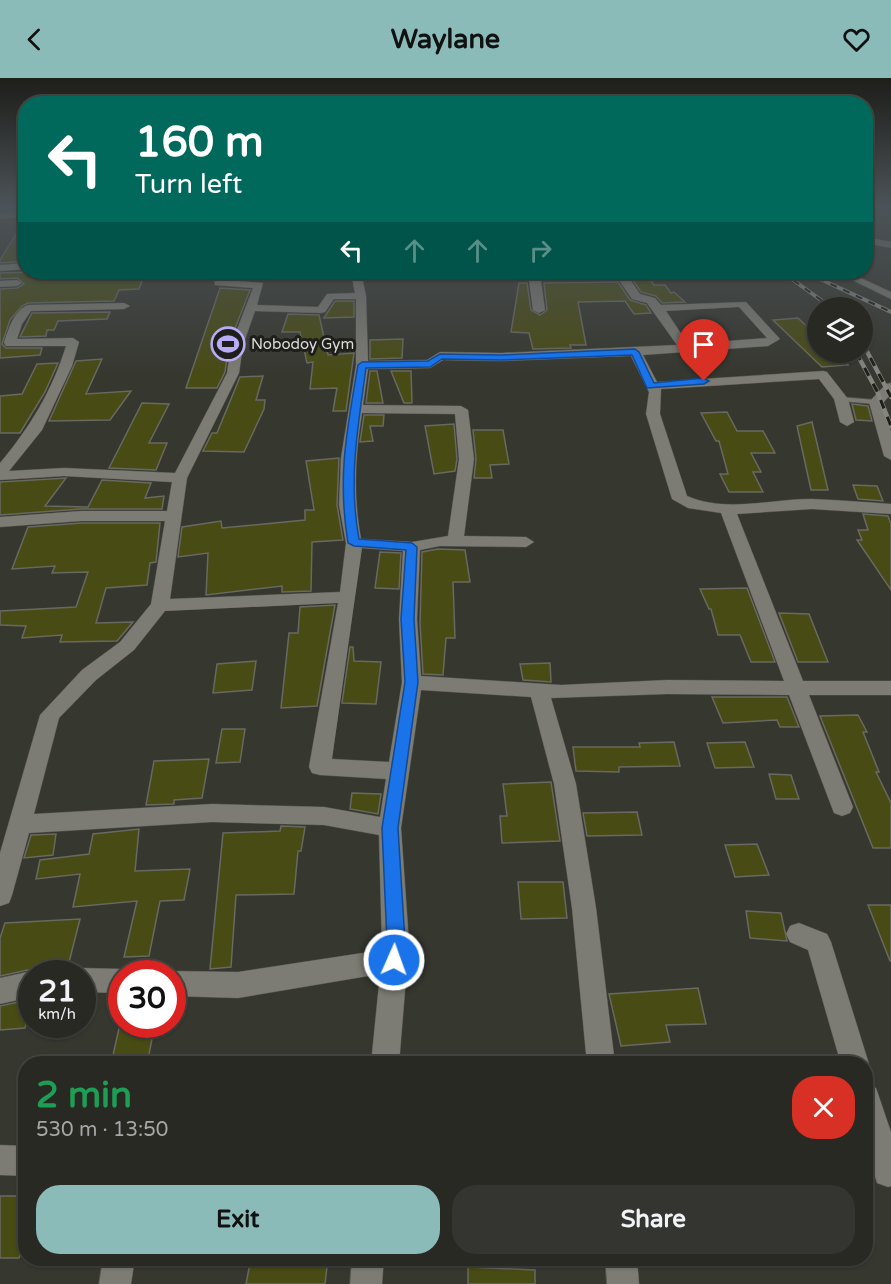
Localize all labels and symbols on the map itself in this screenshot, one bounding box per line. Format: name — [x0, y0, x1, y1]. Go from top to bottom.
pin — [678, 319, 729, 381]
sports icon: Nobodoy Gym — [210, 326, 246, 362]
place label: Nobodoy Gym — [251, 335, 354, 353]
position arrow — [362, 928, 426, 992]
speed limit sign: 30 — [108, 960, 186, 1038]

